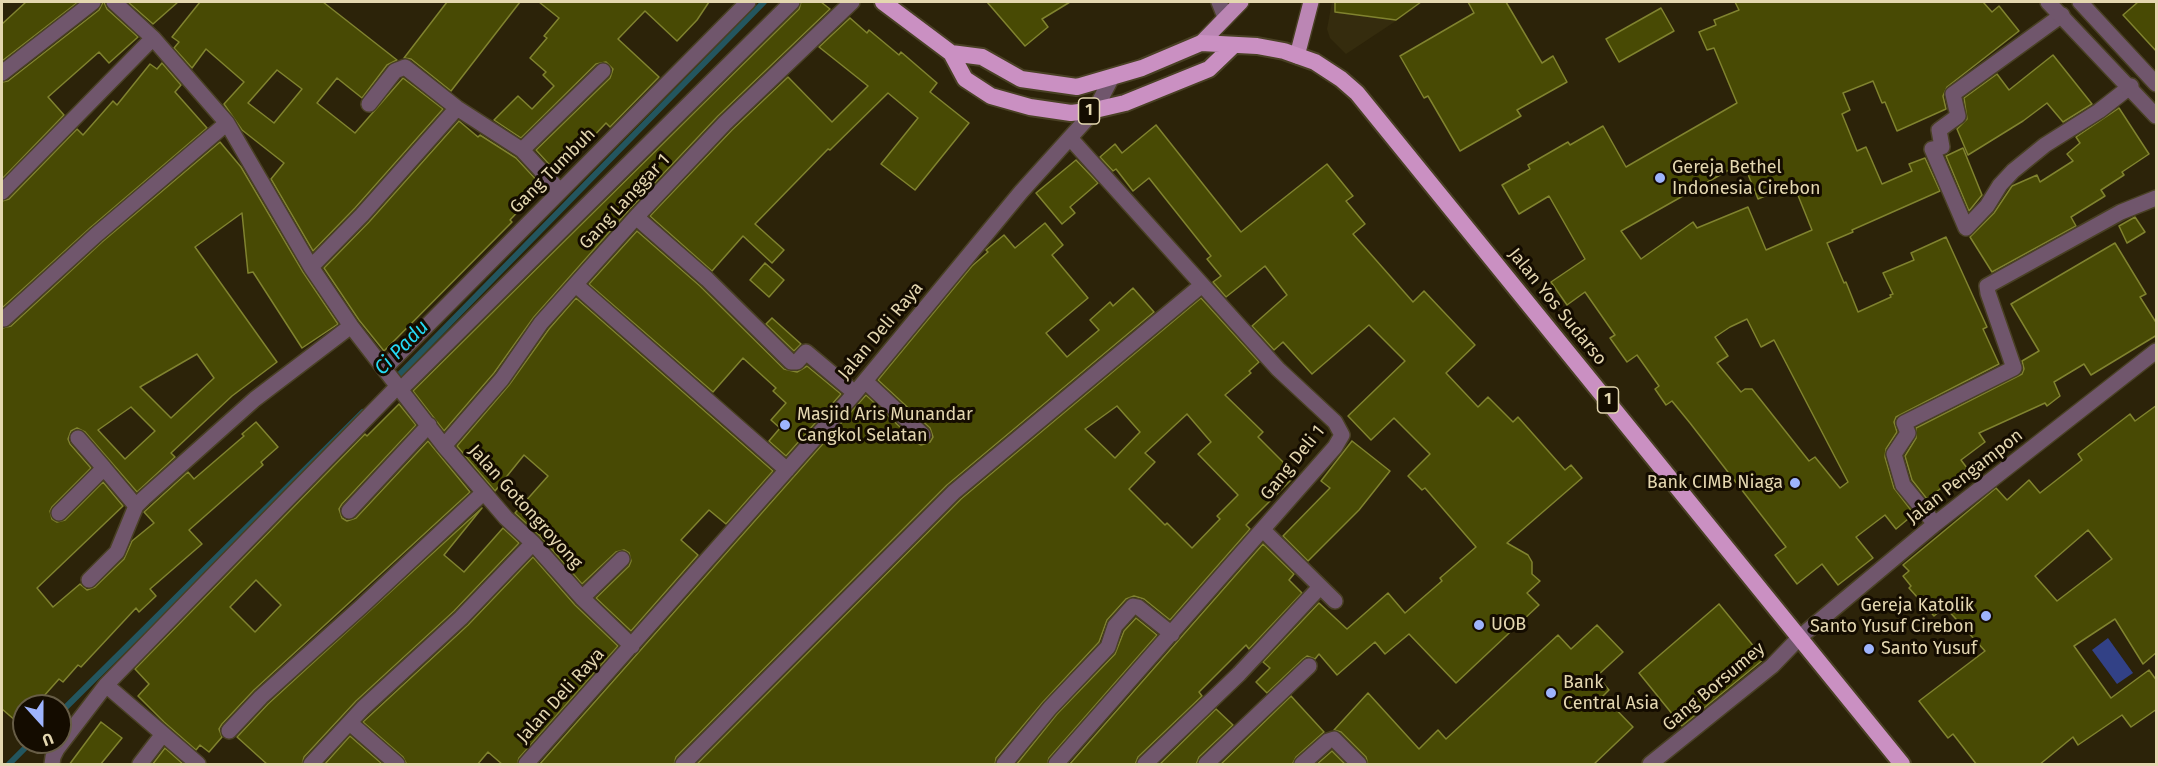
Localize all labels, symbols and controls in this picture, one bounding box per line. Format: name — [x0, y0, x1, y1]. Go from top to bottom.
road number: 1 — [1078, 98, 1100, 124]
street label: Gang Tumbuh — [506, 124, 600, 218]
street label: Gang Langgar 1 — [575, 150, 675, 254]
place label: Gereja Bethel Indonesia Cirebon — [1672, 157, 1821, 200]
marker: Gereja Bethel Indonesia Cirebon — [1653, 171, 1667, 185]
street label: Jalan Yos Sudarso — [1503, 244, 1611, 370]
street label: Jalan Deli Raya — [834, 278, 928, 384]
water label: Ci Padu — [370, 315, 434, 381]
road number: 1 — [1598, 387, 1618, 413]
place label: Masjid Aris Munandar Cangkol Selatan — [797, 404, 973, 446]
marker: Masjid Aris Munandar Cangkol Selatan — [778, 418, 792, 432]
street label: Gang Deli 1 — [1256, 421, 1330, 505]
street label: Jalan Pengampon — [1903, 425, 2027, 529]
street label: Jalan Gotongroyong — [463, 440, 587, 574]
place label: Bank CIMB Niaga — [1647, 472, 1783, 494]
marker: Bank CIMB Niaga — [1788, 476, 1802, 490]
place label: Gereja Katolik Santo Yusuf Cirebon — [1810, 595, 1974, 638]
marker: Gereja Katolik Santo Yusuf Cirebon — [1979, 609, 1993, 623]
place label: UOB — [1491, 614, 1526, 636]
marker: UOB — [1472, 618, 1486, 632]
street label: Gang Borsumey — [1658, 638, 1770, 736]
place label: Santo Yusuf — [1881, 638, 1977, 660]
marker: Santo Yusuf — [1862, 642, 1876, 656]
street label: Jalan Deli Raya — [513, 644, 609, 748]
place label: Bank Central Asia — [1563, 672, 1659, 714]
marker: Bank Central Asia — [1544, 686, 1558, 700]
north arrow — [12, 694, 72, 754]
text: U — [40, 729, 56, 750]

